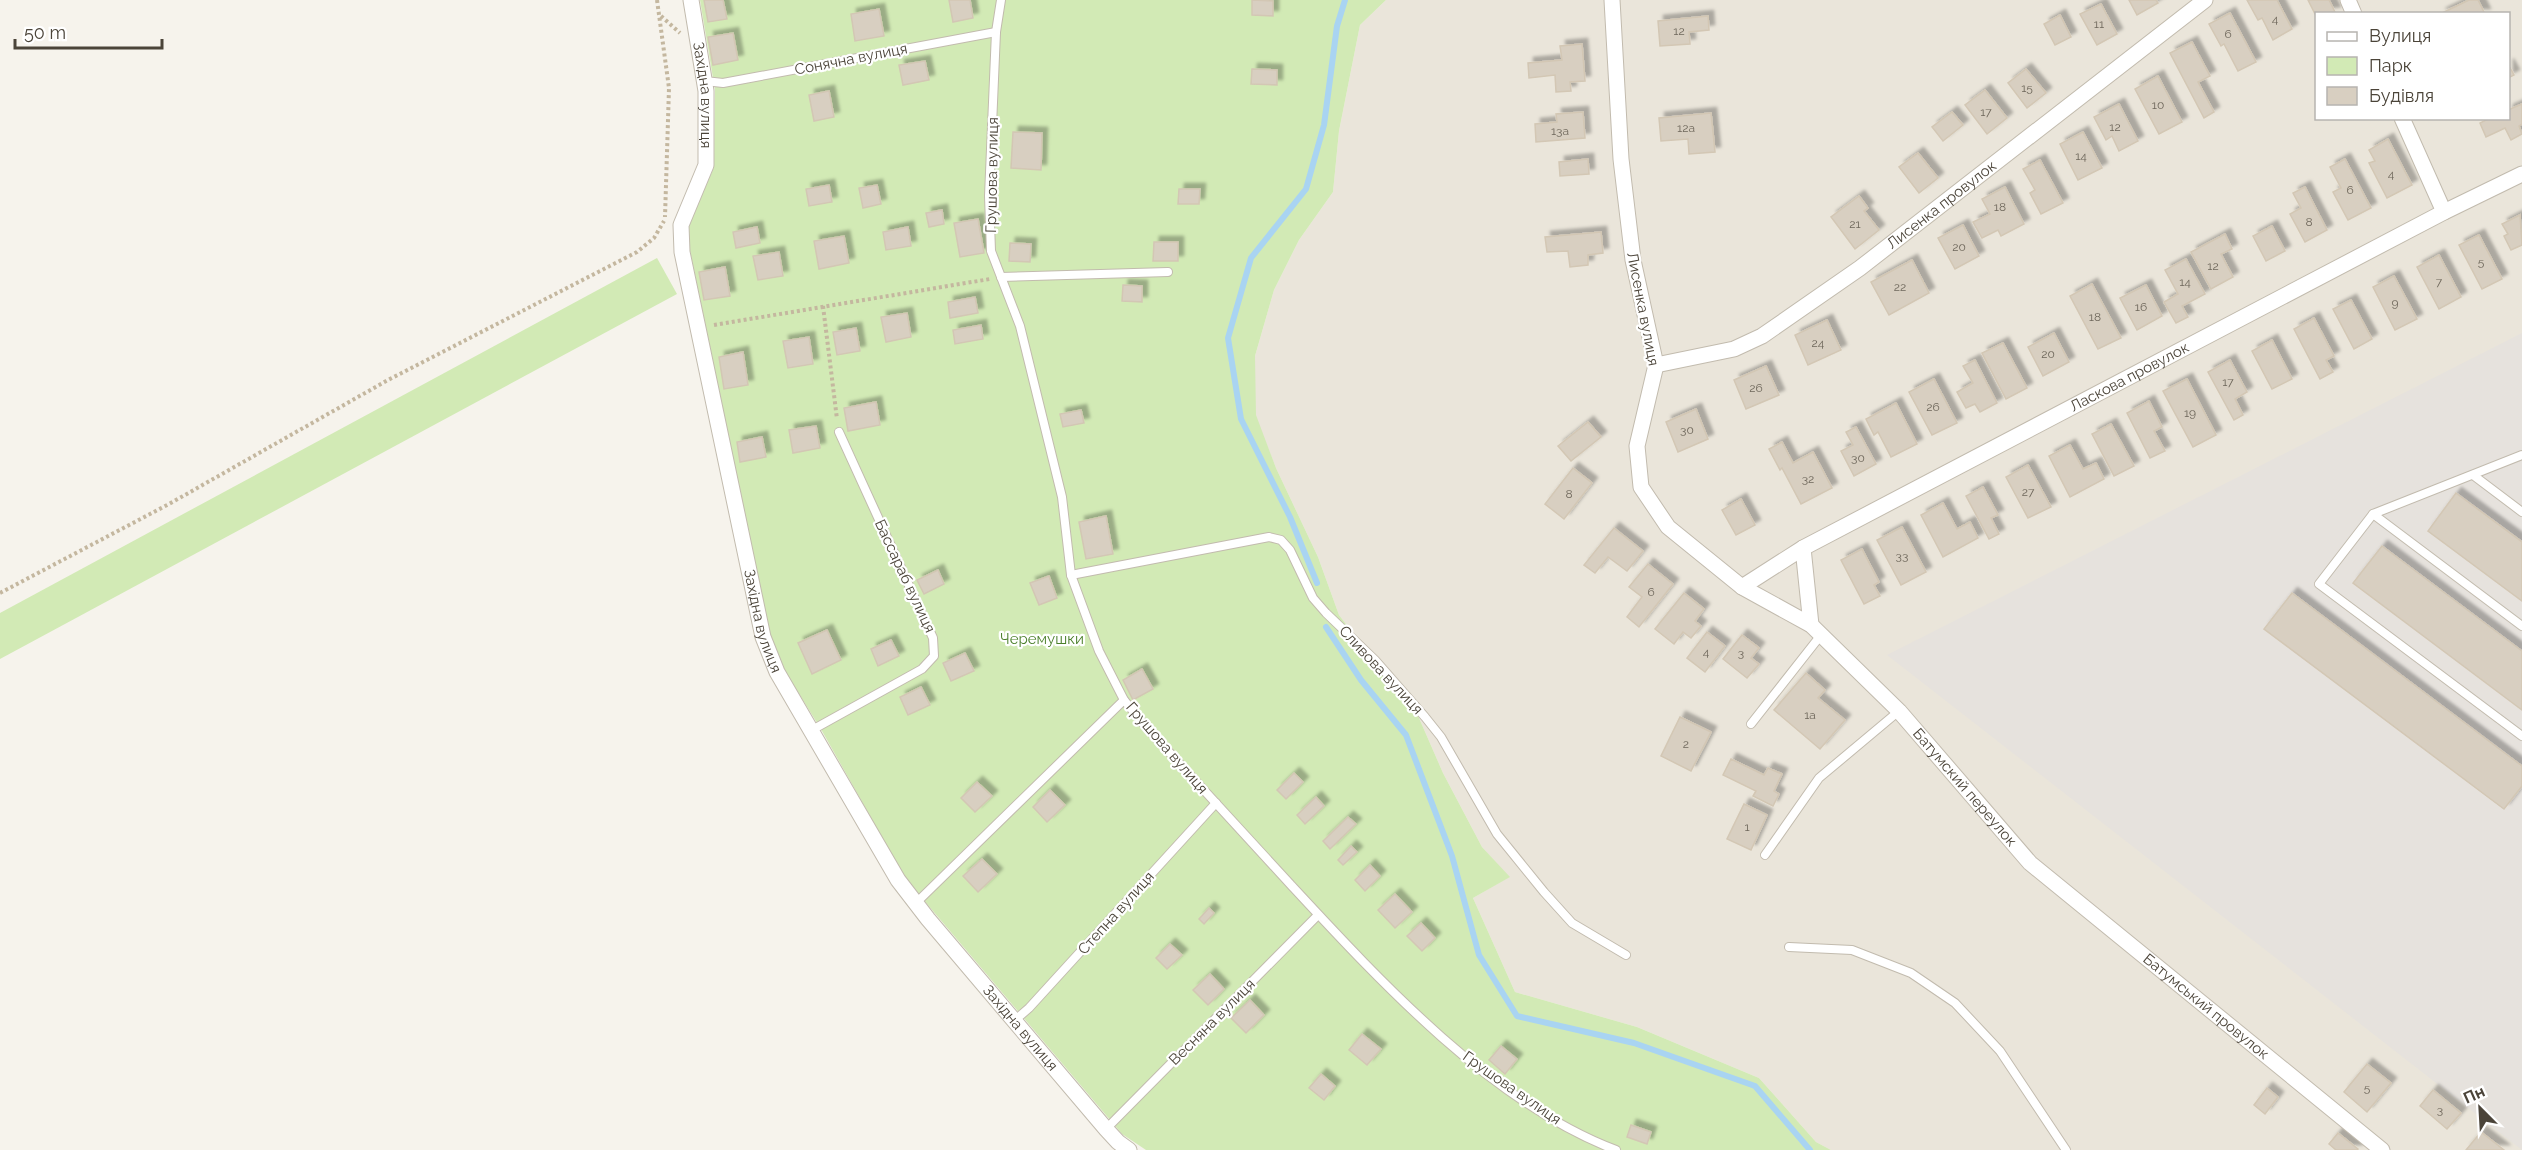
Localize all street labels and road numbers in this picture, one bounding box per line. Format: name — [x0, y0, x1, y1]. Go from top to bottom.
street label: Сонячна вулиця — [793, 39, 909, 79]
street label: Західна вулиця — [689, 41, 715, 148]
street label: Грушова вулиця — [982, 117, 1002, 233]
street label: Лисенка провулок — [1883, 156, 2000, 253]
street label: Лисенка вулиця — [1623, 251, 1663, 367]
street label: Ласкова провулок — [2067, 338, 2192, 415]
street label: Бассараб вулиця — [871, 516, 939, 636]
street label: Західна вулиця — [740, 568, 785, 675]
street label: Сливова вулиця — [1335, 622, 1427, 718]
street label: Грушова вулиця — [1122, 698, 1212, 798]
street label: Батумский переулок — [1909, 725, 2021, 850]
street label: Степна вулиця — [1074, 868, 1158, 958]
street label: Батумський провулок — [2140, 950, 2273, 1063]
street label: Весняна вулиця — [1165, 975, 1259, 1069]
street label: Західна вулиця — [979, 981, 1062, 1074]
street label: Грушова вулиця — [1459, 1047, 1565, 1129]

